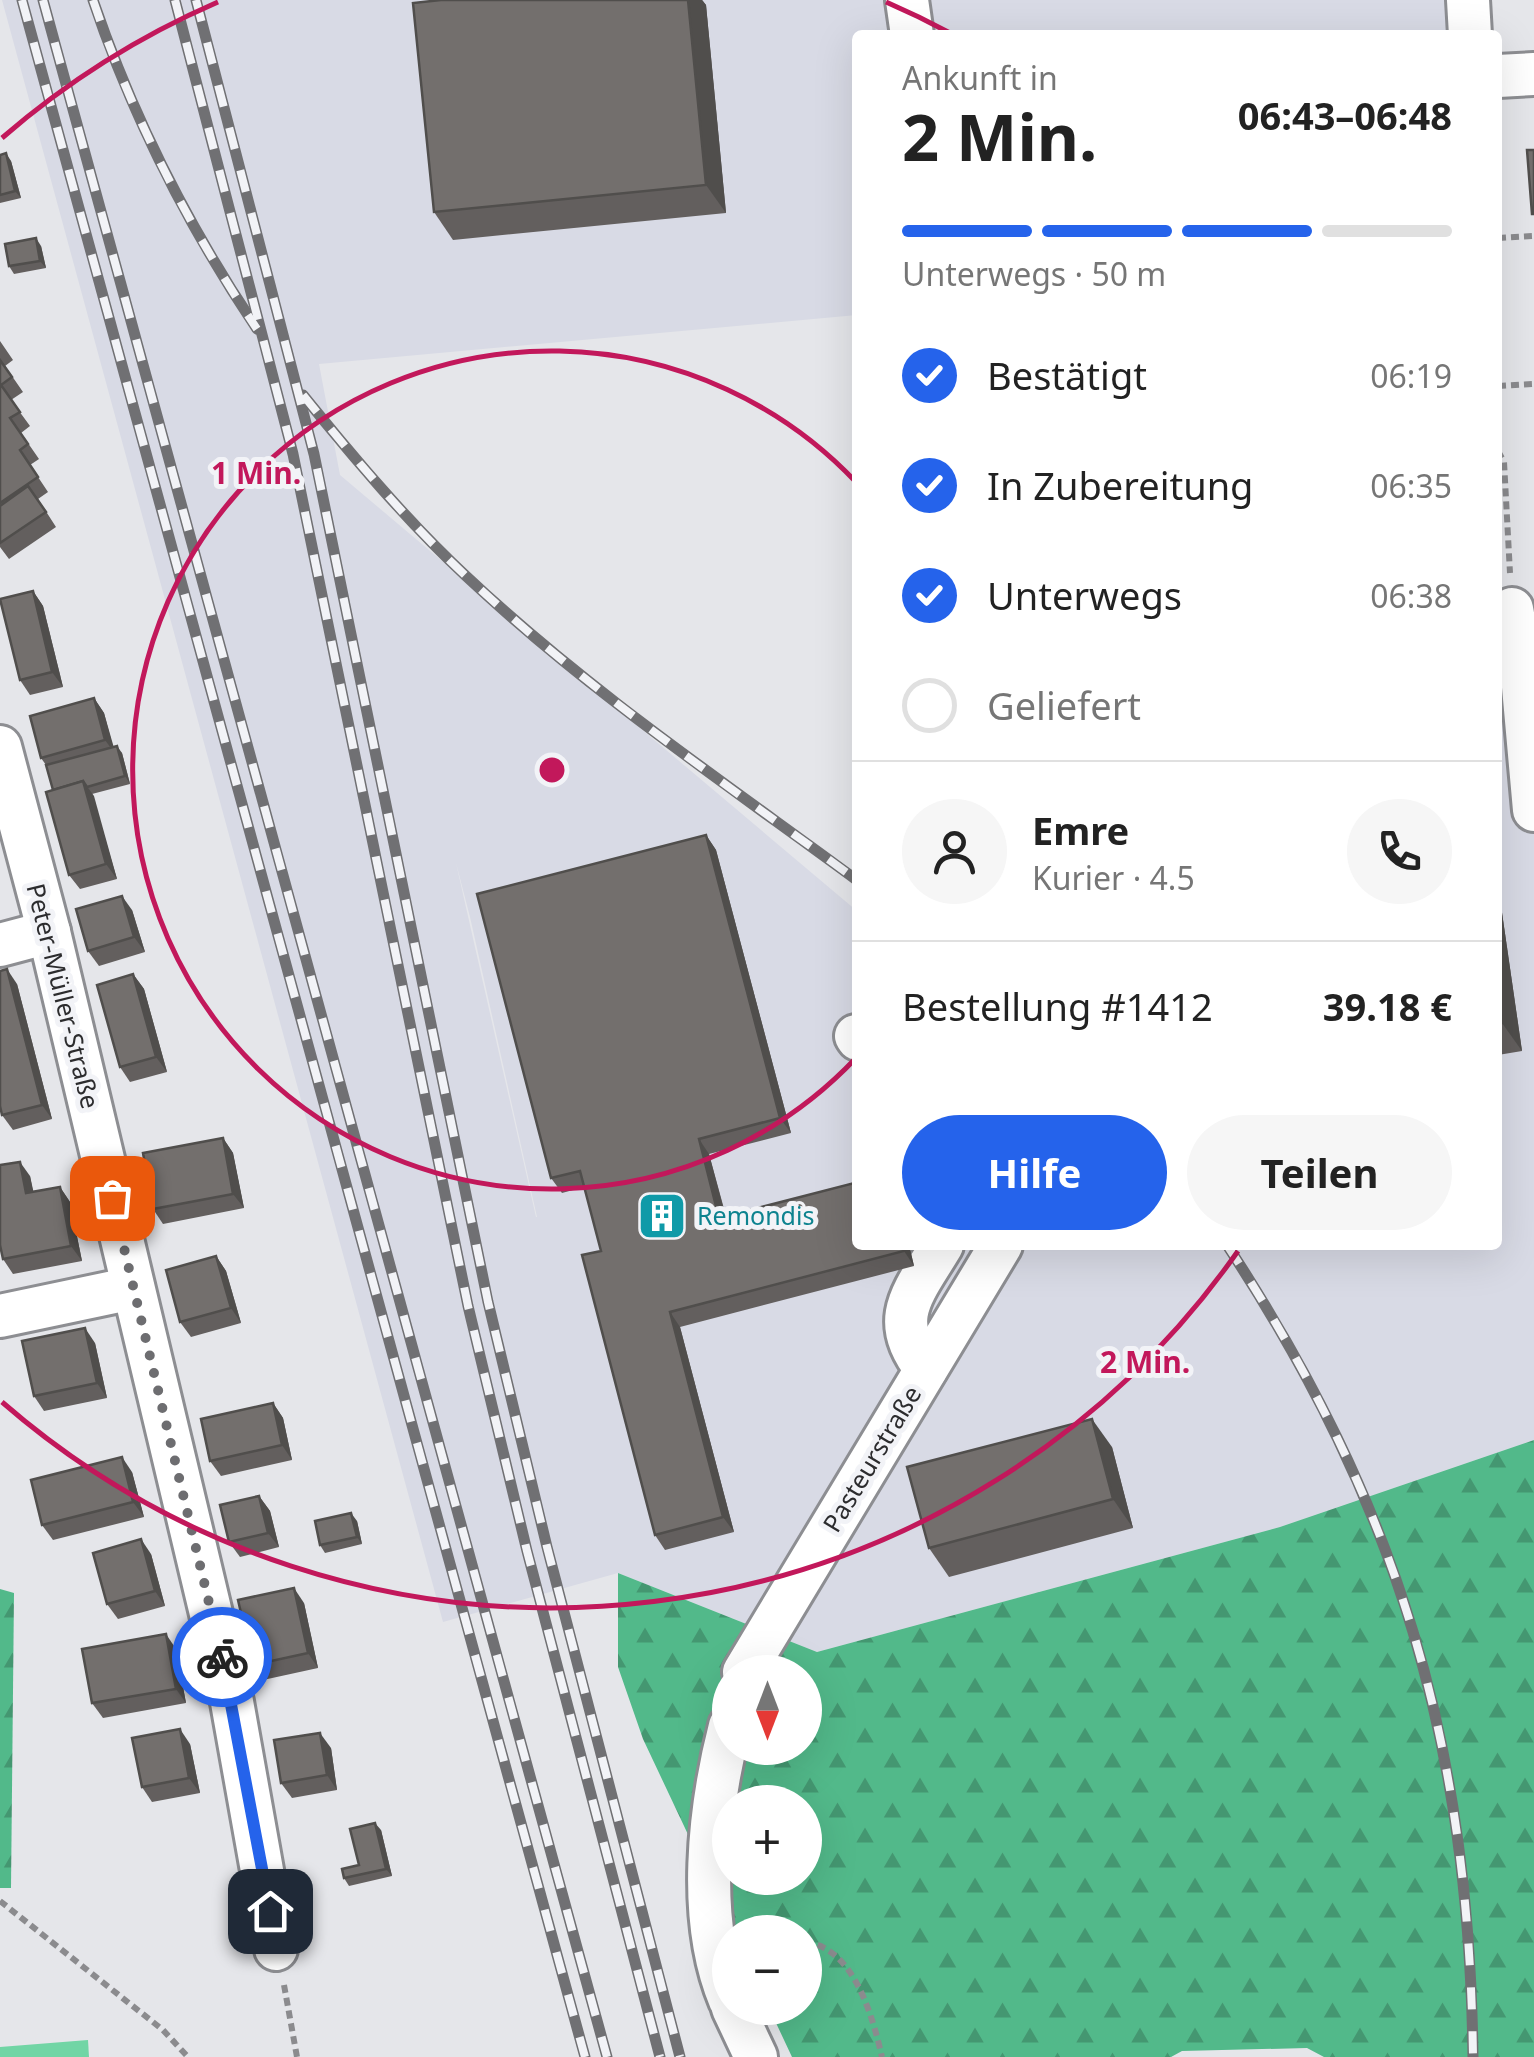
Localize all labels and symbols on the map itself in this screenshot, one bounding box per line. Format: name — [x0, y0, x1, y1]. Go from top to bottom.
text: 1 Min. — [211, 452, 301, 493]
centre of rings — [534, 752, 570, 788]
street label: Peter-Müller-Straße — [20, 880, 108, 1112]
pin — [70, 1156, 155, 1241]
building icon: Remondis — [636, 1190, 688, 1242]
place label: Remondis — [697, 1198, 814, 1232]
text: 2 Min. — [1100, 1341, 1190, 1382]
street label: Pasteurstraße — [814, 1379, 928, 1538]
courier — [172, 1607, 272, 1707]
north arrow — [712, 1655, 822, 1765]
pin — [228, 1869, 313, 1954]

